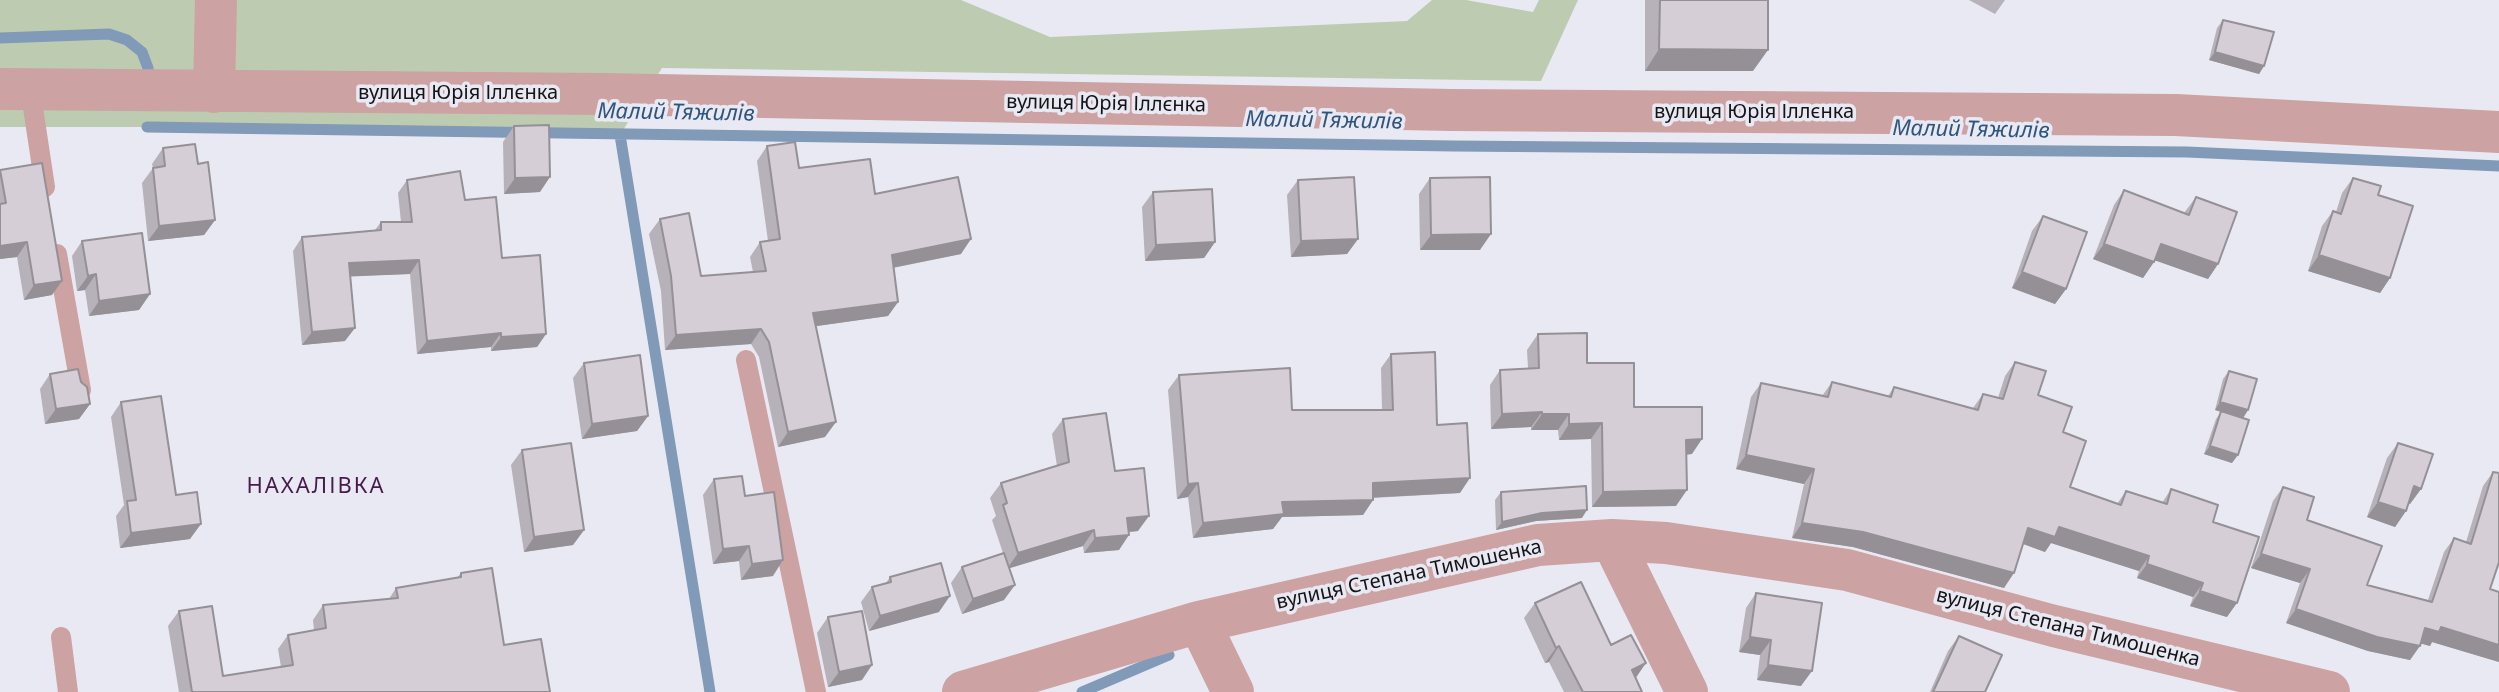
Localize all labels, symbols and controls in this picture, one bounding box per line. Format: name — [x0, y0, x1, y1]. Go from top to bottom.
street label: вулиця Юрія Іллєнка — [358, 81, 558, 105]
street label: вулиця Юрія Іллєнка — [1006, 90, 1206, 118]
water label: Малий Тяжилів — [597, 98, 755, 128]
street label: вулиця Юрія Іллєнка — [1654, 100, 1854, 124]
water label: Малий Тяжилів — [1245, 106, 1403, 136]
water label: Малий Тяжилів — [1892, 115, 2050, 145]
district label: НАХАЛІВКА — [246, 474, 386, 500]
street label: вулиця Степана Тимошенка — [1274, 535, 1544, 615]
street label: вулиця Степана Тимошенка — [1934, 584, 2202, 672]

